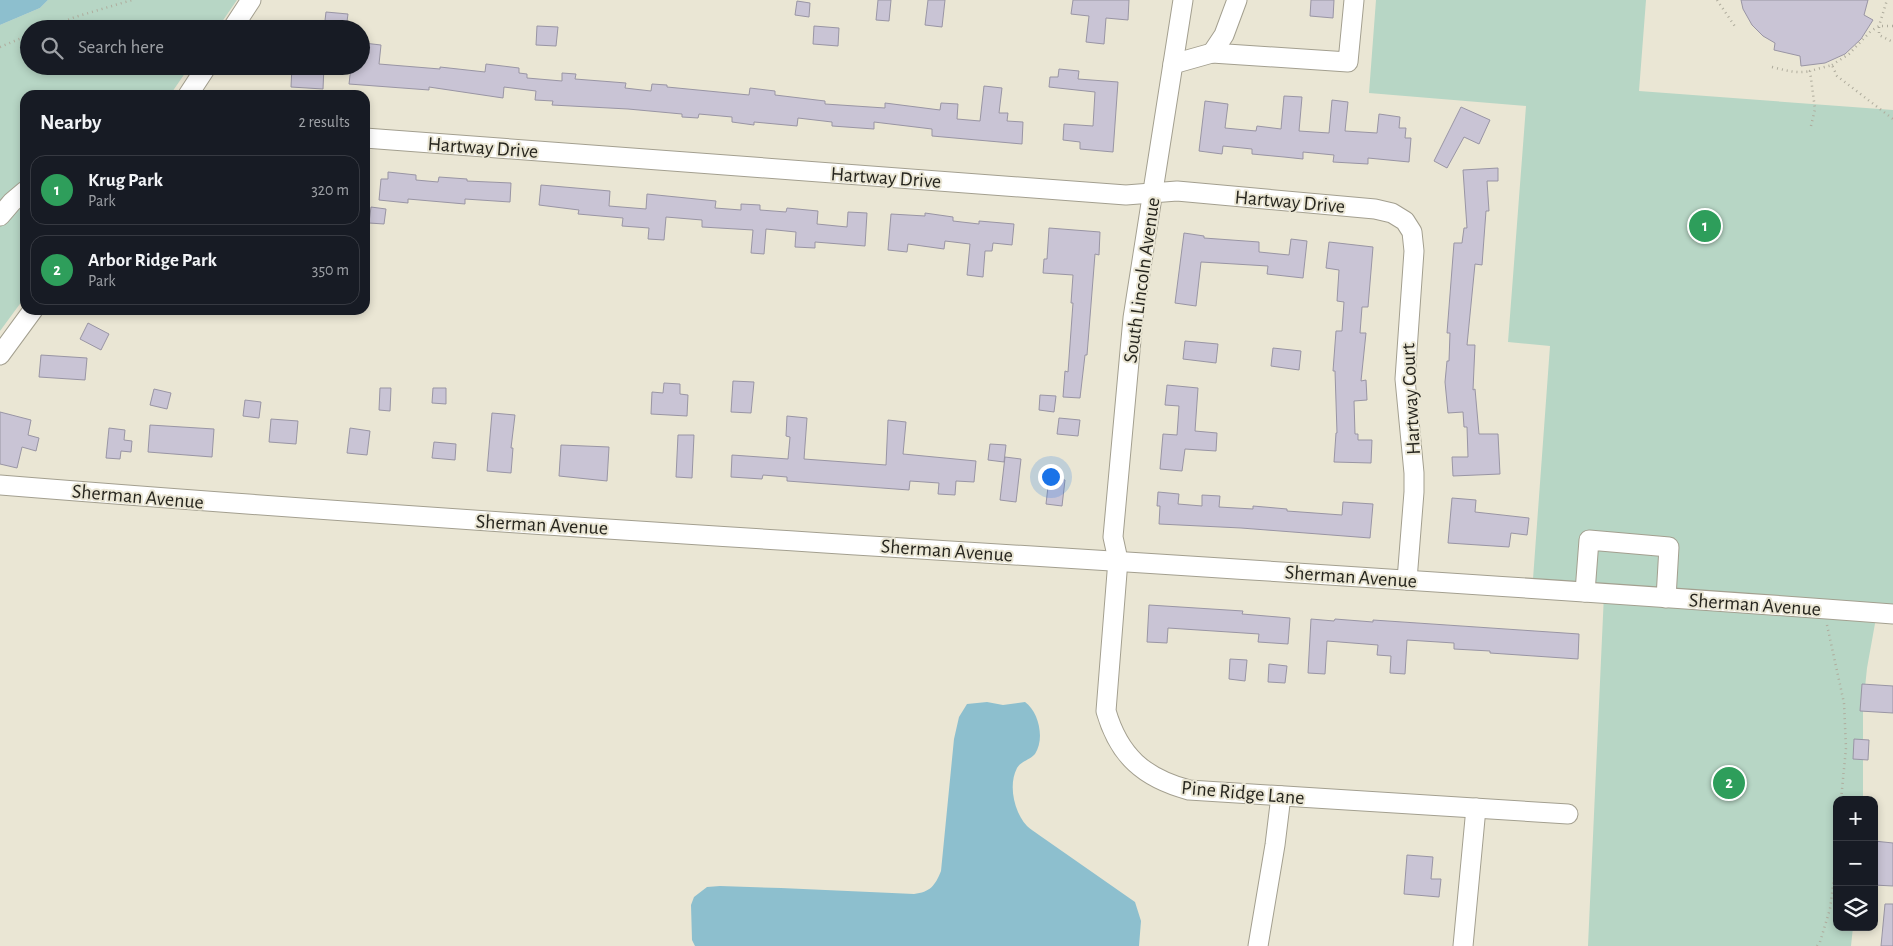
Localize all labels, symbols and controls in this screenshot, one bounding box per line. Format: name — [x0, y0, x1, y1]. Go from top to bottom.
search box — [20, 20, 370, 75]
icon: search — [38, 34, 66, 62]
text: Search here — [78, 38, 164, 57]
text: Nearby — [40, 112, 101, 133]
text: 2 results — [298, 114, 350, 130]
street label: Hartway Drive — [427, 134, 539, 162]
street label: Hartway Drive — [830, 164, 942, 192]
text: Krug Park — [88, 171, 163, 190]
text: 1 — [54, 182, 60, 198]
text: 320 m — [311, 182, 349, 198]
street label: Hartway Drive — [1234, 187, 1346, 217]
text: Park — [88, 193, 116, 209]
street label: South Lincoln Avenue — [1120, 196, 1164, 364]
pin: 1 — [1689, 207, 1721, 245]
text: Arbor Ridge Park — [88, 251, 217, 270]
text: 2 — [53, 262, 61, 278]
text: 350 m — [312, 262, 349, 278]
text: Park — [88, 273, 116, 289]
street label: Hartway Court — [1398, 342, 1424, 455]
your location — [1038, 464, 1064, 490]
street label: Sherman Avenue — [71, 481, 205, 513]
street label: Sherman Avenue — [475, 512, 609, 538]
street label: Sherman Avenue — [880, 536, 1014, 566]
street label: Sherman Avenue — [1284, 562, 1418, 592]
street label: Sherman Avenue — [1688, 590, 1822, 620]
pin: 2 — [1713, 764, 1745, 802]
street label: Pine Ridge Lane — [1181, 778, 1305, 808]
map controls — [1833, 796, 1878, 931]
button: + — [1833, 796, 1878, 841]
button: − — [1833, 841, 1878, 886]
button: layers — [1833, 886, 1878, 931]

